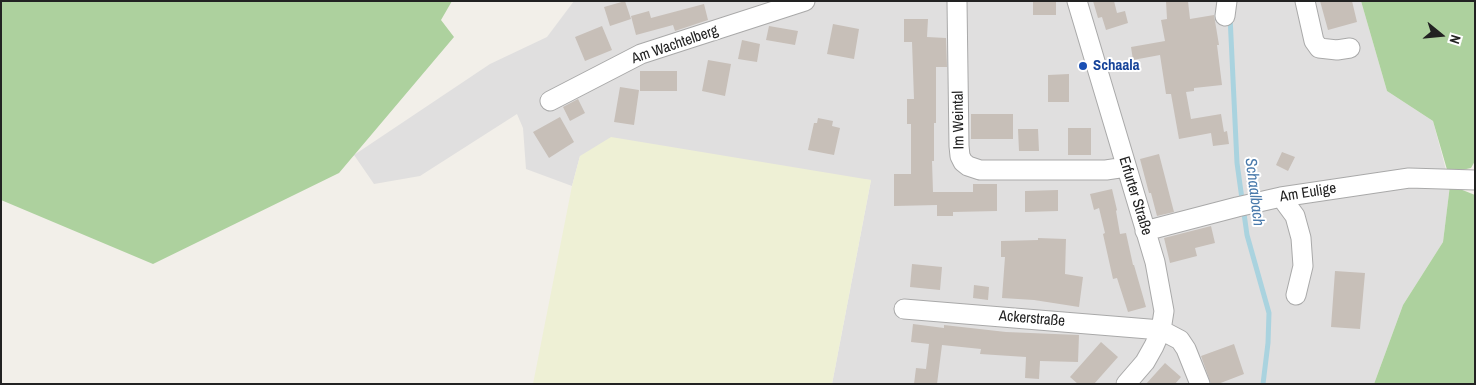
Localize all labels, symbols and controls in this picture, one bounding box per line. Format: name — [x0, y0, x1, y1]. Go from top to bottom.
north arrow — [1416, 10, 1466, 60]
street label: Am Wachtelberg — [629, 22, 721, 68]
text: N — [1446, 33, 1465, 46]
place label: Schaala — [1093, 57, 1139, 75]
marker: Schaala — [1077, 60, 1089, 72]
street label: Im Weintal — [949, 91, 969, 149]
street label: Erfurter Straße — [1115, 154, 1155, 238]
water label: Schaalbach — [1240, 157, 1268, 227]
street label: Am Eulige — [1279, 180, 1337, 206]
street label: Ackerstraße — [998, 307, 1066, 331]

